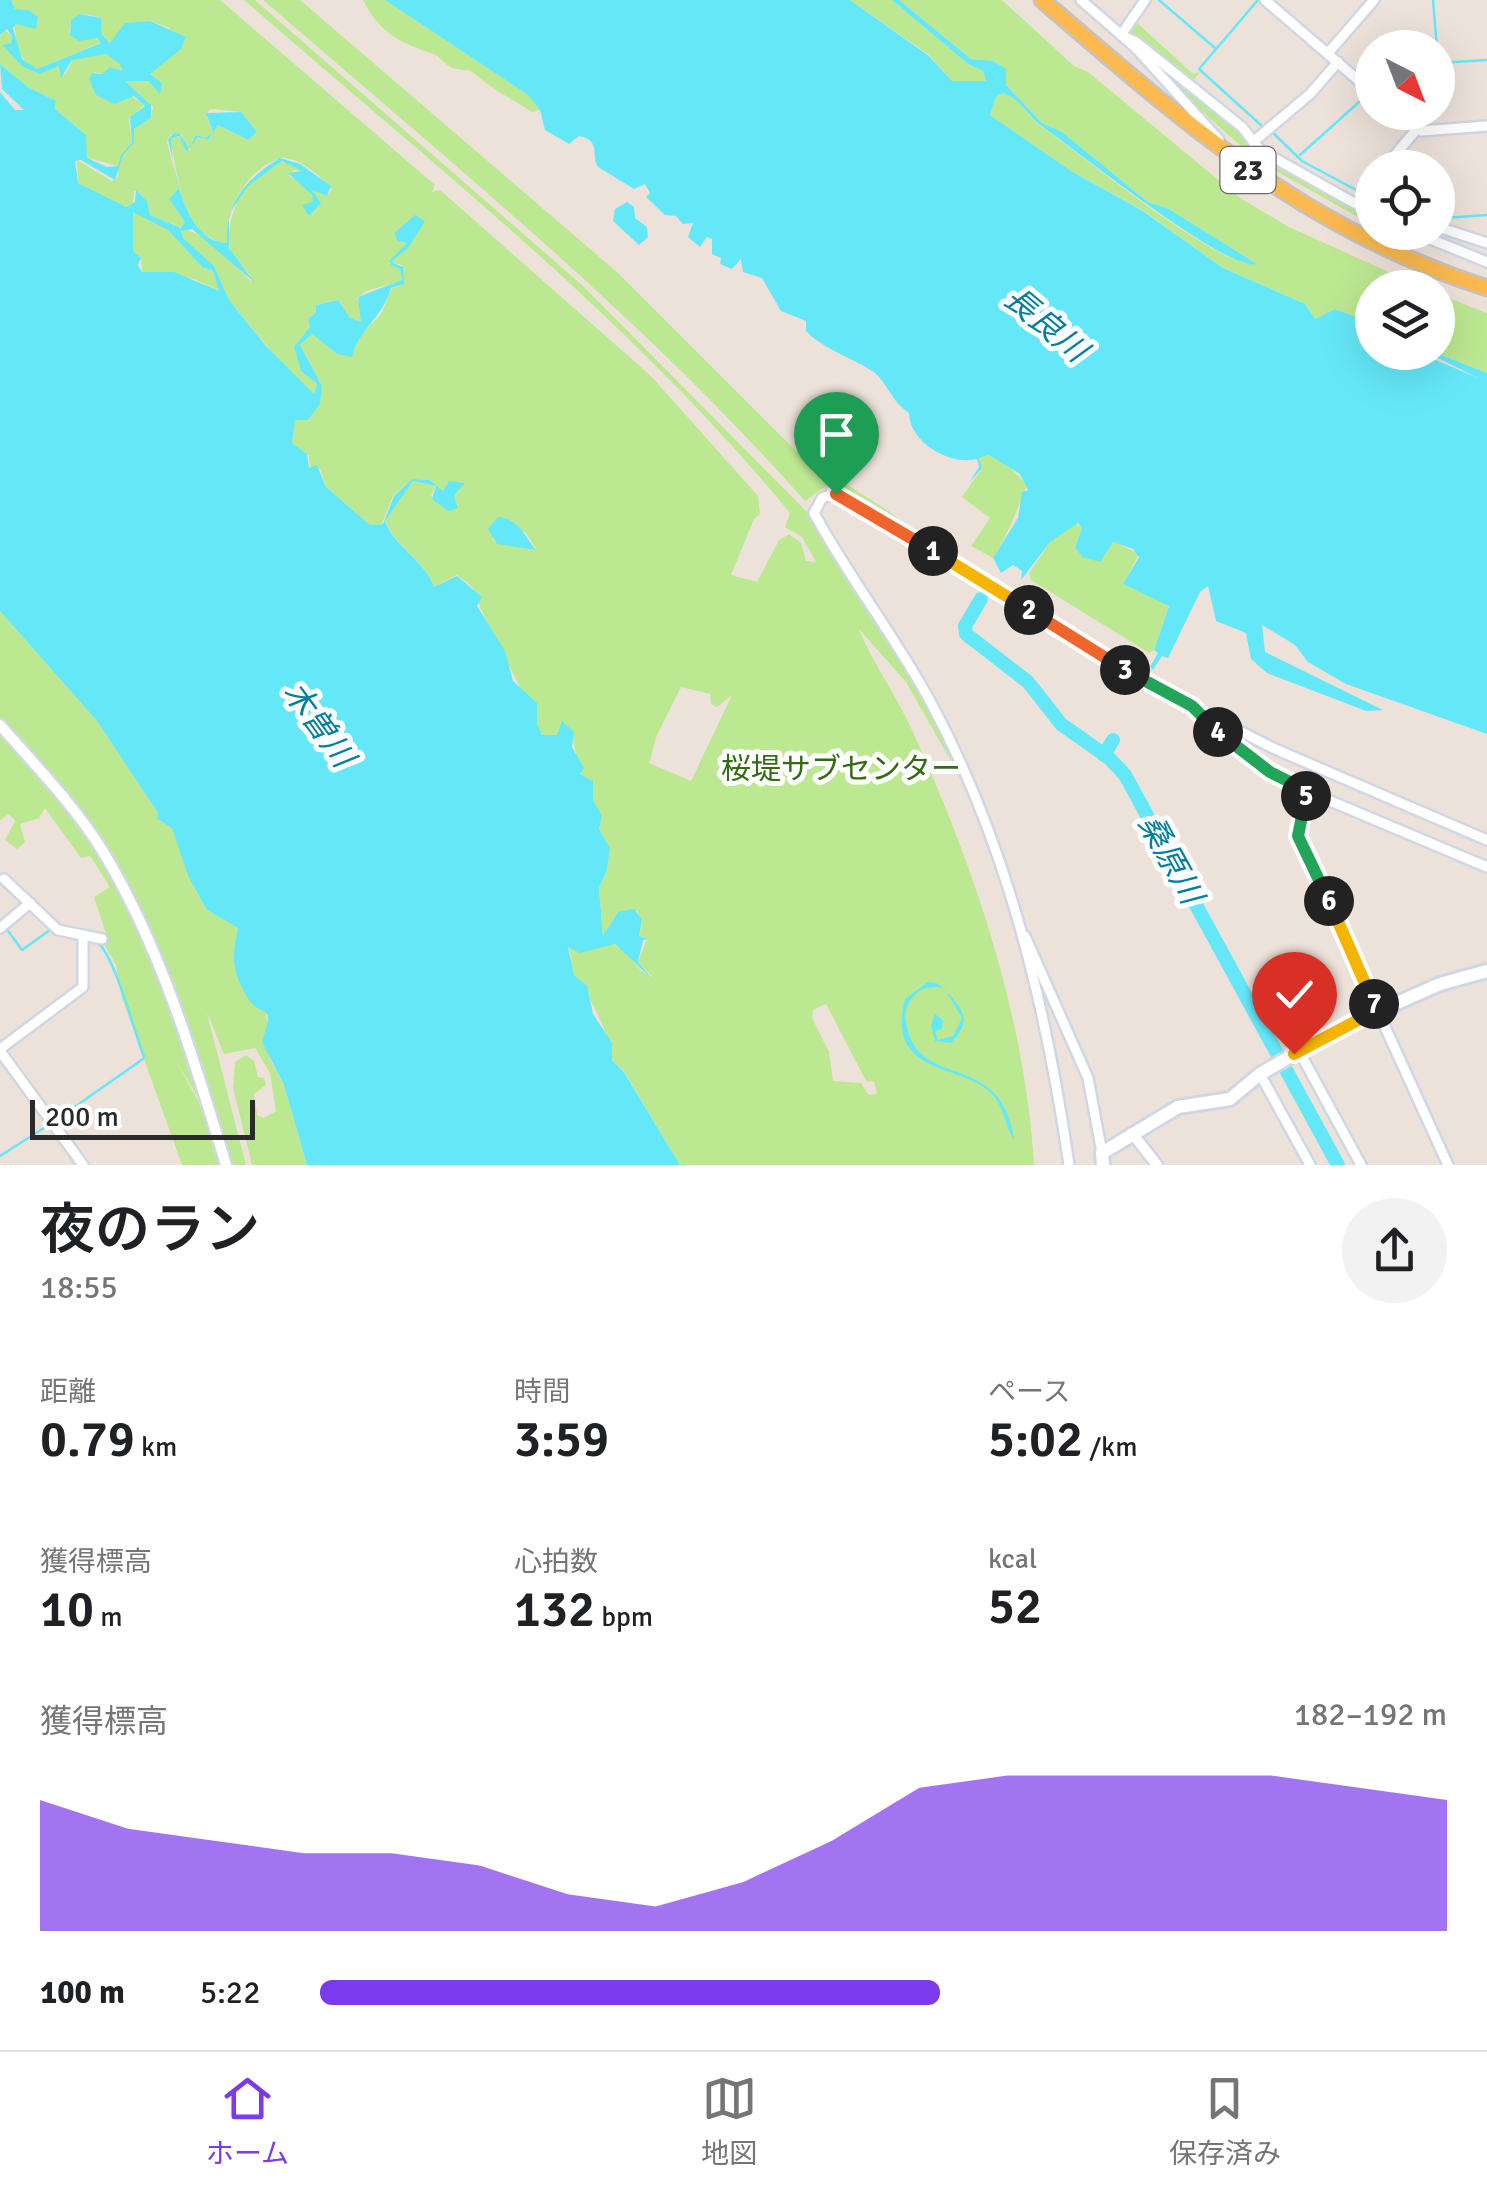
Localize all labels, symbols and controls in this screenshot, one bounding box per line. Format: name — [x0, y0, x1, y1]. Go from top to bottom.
north arrow — [1355, 30, 1455, 130]
map controls — [1355, 30, 1455, 370]
road number: 23 — [1220, 147, 1276, 193]
button: locate — [1355, 150, 1455, 250]
button: layers — [1355, 270, 1455, 370]
water label: 長良川 — [996, 279, 1097, 372]
pin — [794, 392, 879, 495]
icon: arrive — [809, 407, 864, 462]
pin: 1 — [908, 526, 958, 576]
text: 1 — [925, 534, 941, 568]
pin: 2 — [1004, 585, 1054, 635]
text: 2 — [1021, 593, 1037, 627]
pin: 3 — [1100, 645, 1150, 695]
text: 3 — [1117, 653, 1133, 687]
water label: 木曽川 — [275, 674, 364, 777]
pin: 4 — [1193, 707, 1243, 757]
text: 4 — [1210, 715, 1226, 749]
park label: 桜堤サブセンター — [721, 751, 961, 788]
pin: 5 — [1281, 771, 1331, 821]
text: 5 — [1298, 779, 1314, 813]
water label: 桑原川 — [1130, 808, 1212, 913]
pin: 6 — [1304, 876, 1354, 926]
text: 6 — [1321, 884, 1337, 918]
pin — [1252, 952, 1337, 1055]
icon: check — [1267, 967, 1322, 1022]
pin: 7 — [1349, 979, 1399, 1029]
text: 7 — [1366, 987, 1382, 1021]
scale bar — [30, 1095, 255, 1140]
text: 200 m — [45, 1100, 119, 1134]
text: 夜のラン — [40, 1196, 260, 1264]
button: share — [1342, 1198, 1447, 1303]
text: 18:55 — [40, 1268, 118, 1307]
text: 距離 — [40, 1375, 96, 1409]
text: 時間 — [514, 1375, 570, 1409]
text: ペース — [988, 1375, 1071, 1409]
text: 0.79 — [40, 1409, 135, 1471]
text: 3:59 — [514, 1409, 609, 1471]
text: 5:02 — [988, 1409, 1083, 1471]
text: km — [135, 1430, 177, 1464]
text: /km — [1083, 1430, 1137, 1464]
text: kcal — [988, 1542, 1037, 1576]
text: 獲得標高 — [40, 1545, 152, 1579]
text: 心拍数 — [514, 1545, 598, 1579]
text: 52 — [988, 1576, 1042, 1638]
text: 10 — [40, 1579, 94, 1641]
text: 132 — [514, 1579, 595, 1641]
text: m — [94, 1600, 123, 1634]
text: bpm — [595, 1600, 653, 1634]
text: 182–192 m — [1294, 1695, 1447, 1734]
text: 獲得標高 — [40, 1702, 168, 1741]
text: 100 m — [40, 1973, 125, 2012]
text: 5:22 — [200, 1973, 260, 2012]
tab: ホーム — [206, 2071, 289, 2171]
tab: 地図 — [701, 2071, 757, 2171]
tab: 保存済み — [1169, 2071, 1281, 2171]

